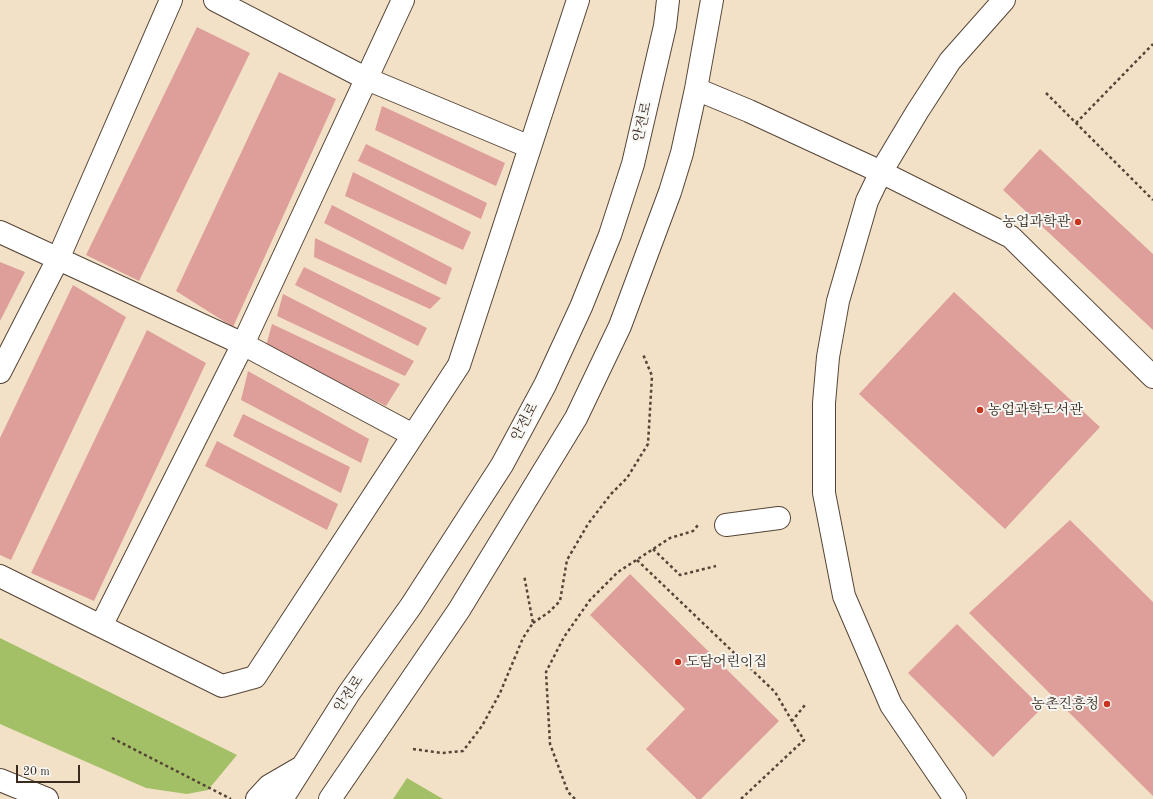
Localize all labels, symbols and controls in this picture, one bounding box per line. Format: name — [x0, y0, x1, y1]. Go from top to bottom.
street label: 안전로 — [630, 100, 656, 144]
place label: 농업과학관 — [1002, 214, 1070, 230]
marker: 농업과학관 — [1073, 217, 1083, 227]
street label: 안전로 — [508, 400, 542, 444]
place label: 농업과학도서관 — [988, 402, 1083, 418]
marker: 농업과학도서관 — [975, 405, 985, 415]
place label: 도담어린이집 — [686, 654, 767, 670]
marker: 도담어린이집 — [673, 657, 683, 667]
street label: 안전로 — [331, 672, 367, 716]
place label: 농촌진흥청 — [1031, 696, 1099, 712]
marker: 농촌진흥청 — [1102, 699, 1112, 709]
scale bar — [18, 757, 82, 783]
text: 20 m — [23, 766, 50, 778]

